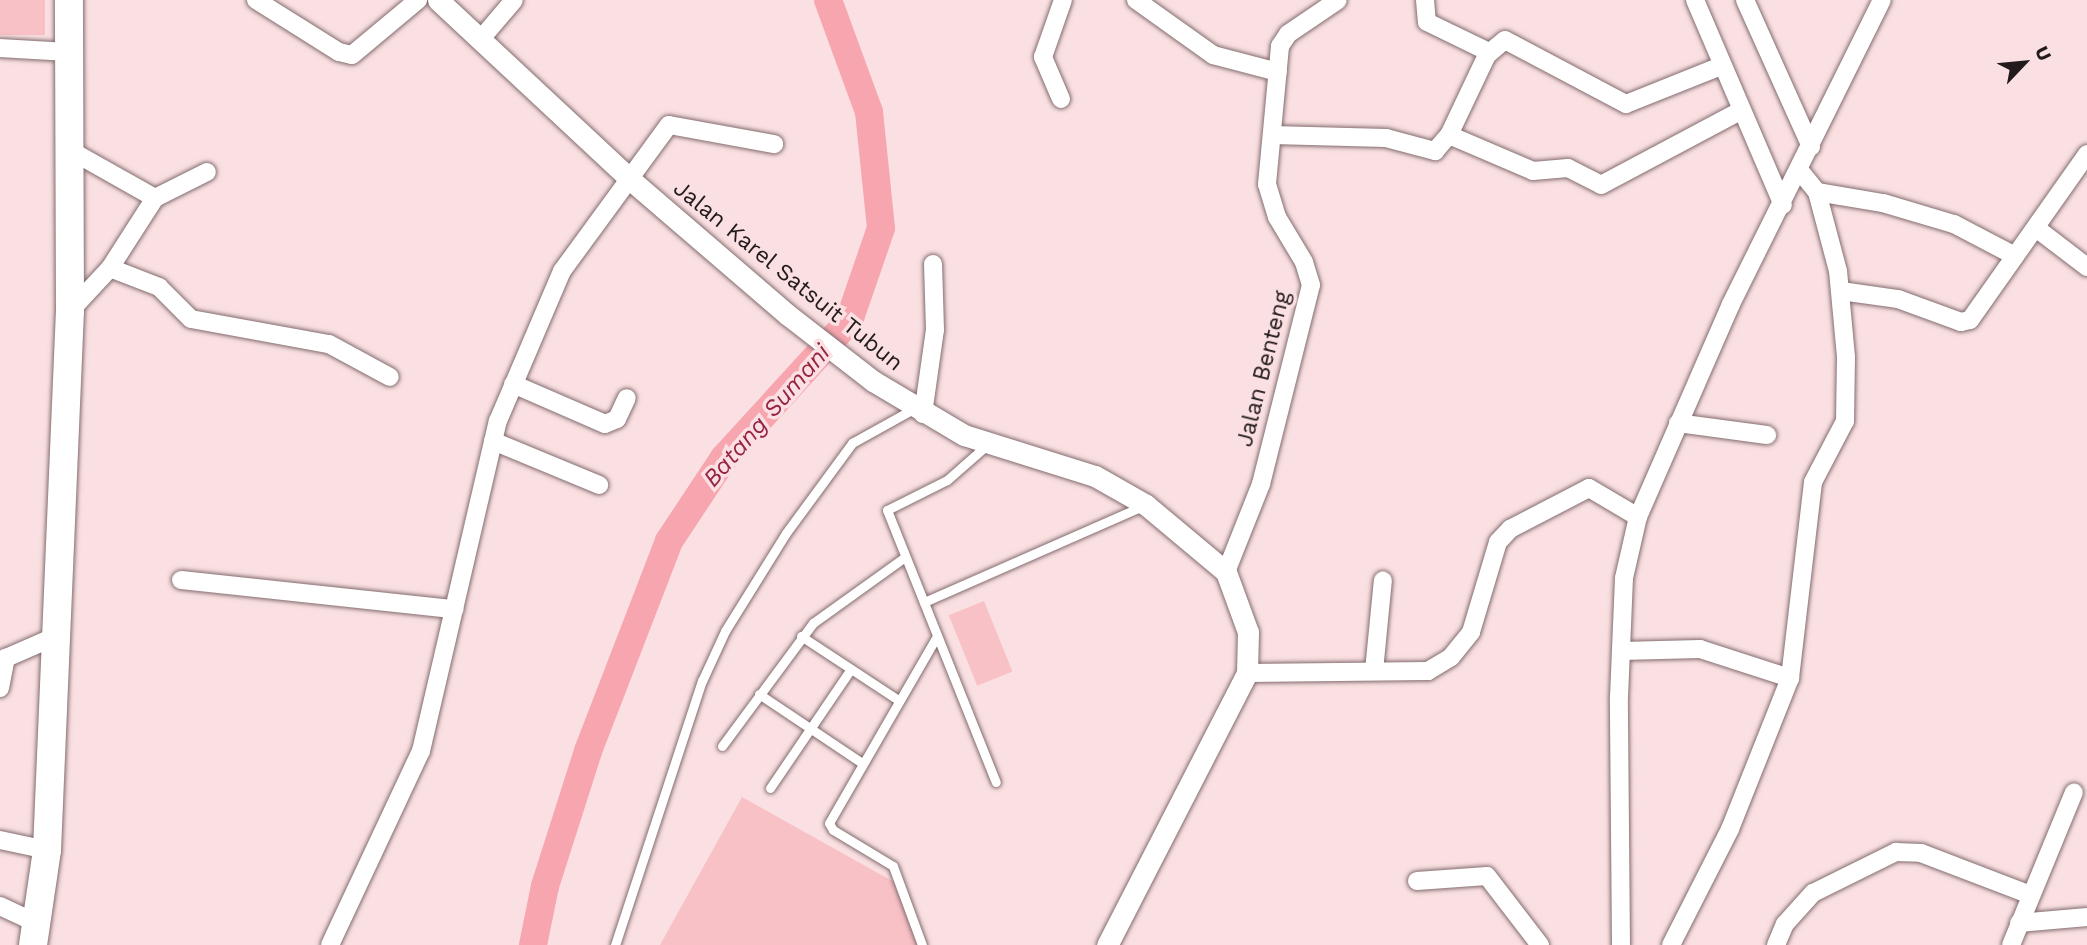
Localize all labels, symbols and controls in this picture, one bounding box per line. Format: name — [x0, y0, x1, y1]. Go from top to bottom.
north arrow — [1989, 28, 2059, 98]
text: U — [2030, 42, 2057, 65]
street label: Jalan Karel Satsuit Tubun — [667, 174, 909, 378]
street label: Jalan Benteng — [1231, 288, 1297, 450]
water label: Batang Sumani — [697, 339, 837, 493]

